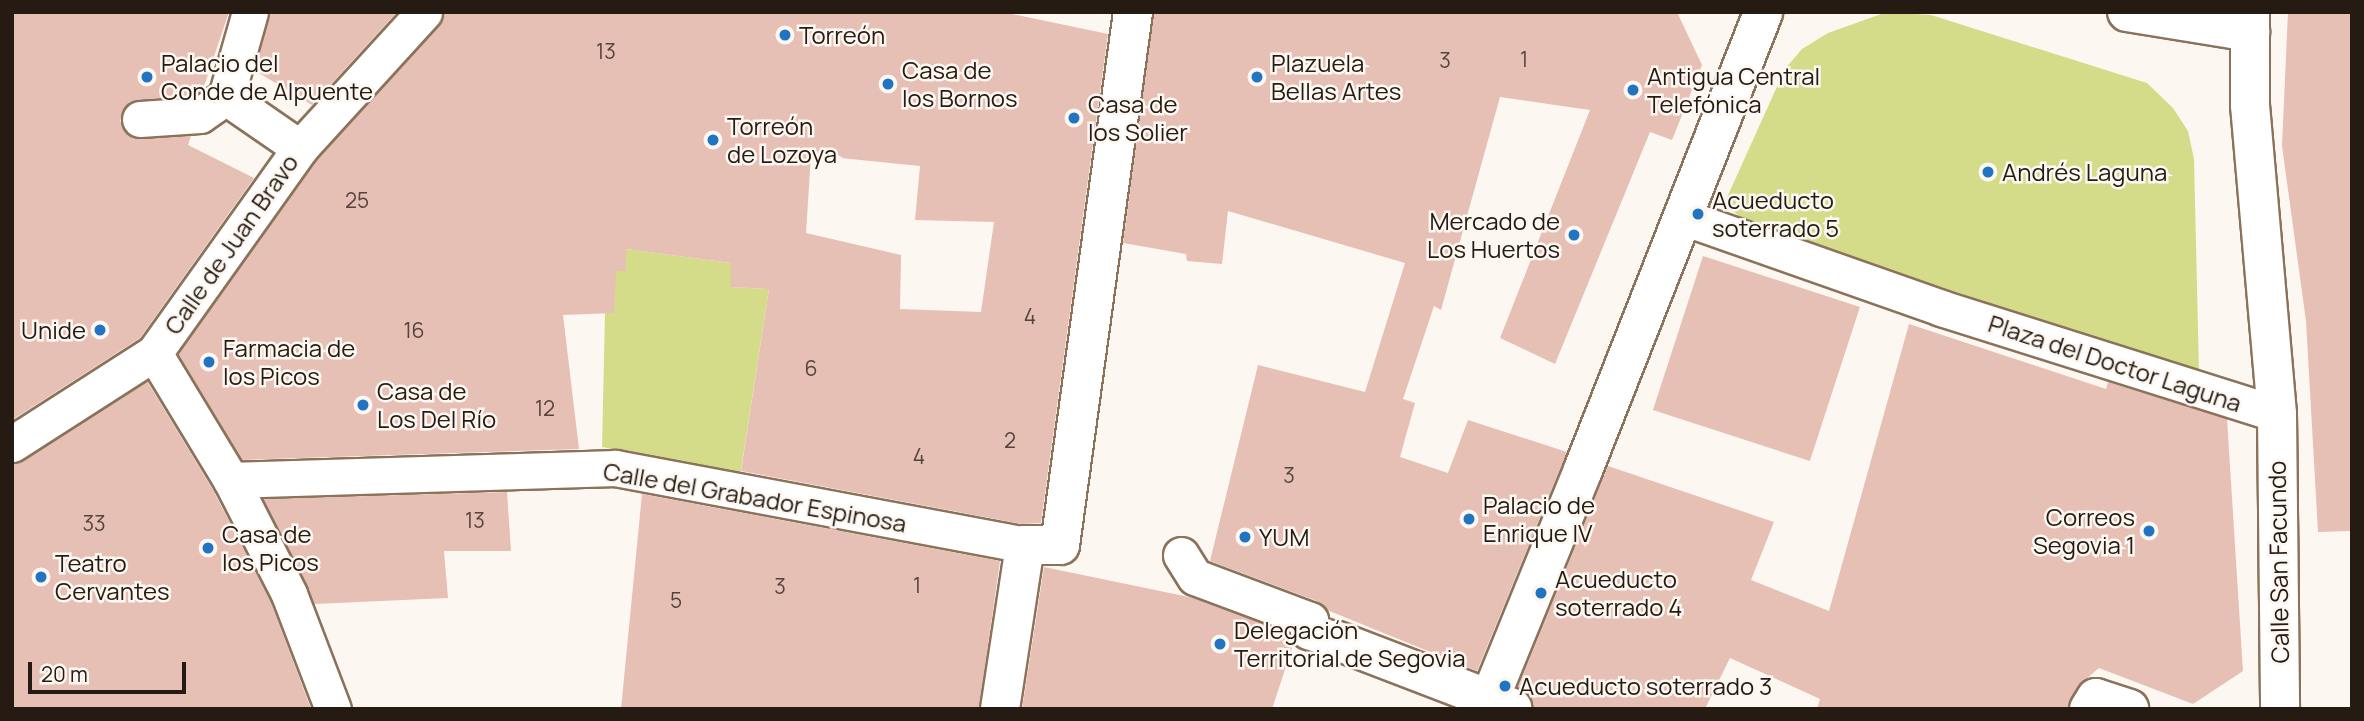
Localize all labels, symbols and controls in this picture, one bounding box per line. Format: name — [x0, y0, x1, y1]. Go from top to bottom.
place label: Torreón — [799, 21, 885, 49]
marker: Torreón — [777, 27, 793, 43]
house number: 13 — [596, 38, 616, 64]
house number: 1 — [1520, 46, 1528, 72]
house number: 3 — [1439, 47, 1451, 73]
place label: Palacio del Conde de Alpuente — [161, 49, 373, 105]
place label: Plazuela Bellas Artes — [1271, 49, 1401, 105]
place label: Casa de los Bornos — [902, 56, 1017, 112]
place label: Antigua Central Telefónica — [1647, 62, 1820, 118]
marker: Palacio del Conde de Alpuente — [139, 69, 155, 85]
marker: Plazuela Bellas Artes — [1249, 69, 1265, 85]
marker: Casa de los Bornos — [880, 76, 896, 92]
marker: Antigua Central Telefónica — [1625, 82, 1641, 98]
place label: Casa de los Solier — [1088, 90, 1188, 146]
marker: Casa de los Solier — [1066, 110, 1082, 126]
place label: Torreón de Lozoya — [727, 112, 837, 168]
marker: Torreón de Lozoya — [705, 132, 721, 148]
street label: Calle de Juan Bravo — [158, 149, 304, 339]
place label: Andrés Laguna — [2002, 158, 2167, 186]
marker: Andrés Laguna — [1980, 164, 1996, 180]
place label: Acueducto soterrado 5 — [1712, 186, 1839, 242]
house number: 25 — [345, 187, 369, 213]
marker: Acueducto soterrado 5 — [1690, 206, 1706, 222]
place label: Mercado de Los Huertos — [1427, 207, 1560, 263]
marker: Mercado de Los Huertos — [1566, 227, 1582, 243]
house number: 4 — [1024, 303, 1036, 329]
street label: Plaza del Doctor Laguna — [1985, 308, 2245, 418]
place label: Unide — [21, 316, 86, 344]
house number: 16 — [403, 317, 425, 343]
marker: Unide — [92, 322, 108, 338]
place label: Farmacia de los Picos — [223, 334, 355, 390]
marker: Farmacia de los Picos — [201, 354, 217, 370]
house number: 6 — [804, 355, 818, 381]
place label: Casa de Los Del Río — [377, 377, 496, 433]
house number: 12 — [535, 395, 555, 421]
marker: Casa de Los Del Río — [355, 397, 371, 413]
house number: 2 — [1004, 427, 1016, 453]
house number: 4 — [913, 443, 925, 469]
street label: Calle del Grabador Espinosa — [601, 456, 909, 538]
street label: Calle San Facundo — [2262, 460, 2294, 664]
house number: 3 — [1283, 462, 1295, 488]
place label: Palacio de Enrique IV — [1483, 491, 1595, 547]
place label: Correos Segovia 1 — [2033, 503, 2135, 559]
house number: 13 — [465, 507, 485, 533]
house number: 33 — [82, 510, 106, 536]
marker: Palacio de Enrique IV — [1461, 511, 1477, 527]
place label: Casa de los Picos — [222, 520, 319, 576]
place label: YUM — [1259, 523, 1309, 551]
marker: Correos Segovia 1 — [2141, 523, 2157, 539]
marker: YUM — [1237, 529, 1253, 545]
marker: Casa de los Picos — [200, 540, 216, 556]
place label: Teatro Cervantes — [55, 549, 170, 605]
place label: Acueducto soterrado 4 — [1555, 565, 1682, 621]
marker: Teatro Cervantes — [33, 569, 49, 585]
house number: 1 — [913, 572, 921, 598]
house number: 3 — [774, 573, 786, 599]
marker: Acueducto soterrado 4 — [1533, 585, 1549, 601]
house number: 5 — [670, 587, 682, 613]
place label: Delegación Territorial de Segovia — [1234, 616, 1466, 672]
marker: Delegación Territorial de Segovia — [1212, 636, 1228, 652]
scale bar — [32, 648, 189, 692]
text: 20 m — [41, 660, 88, 688]
place label: Acueducto soterrado 3 — [1519, 672, 1772, 700]
marker: Acueducto soterrado 3 — [1497, 678, 1513, 694]

